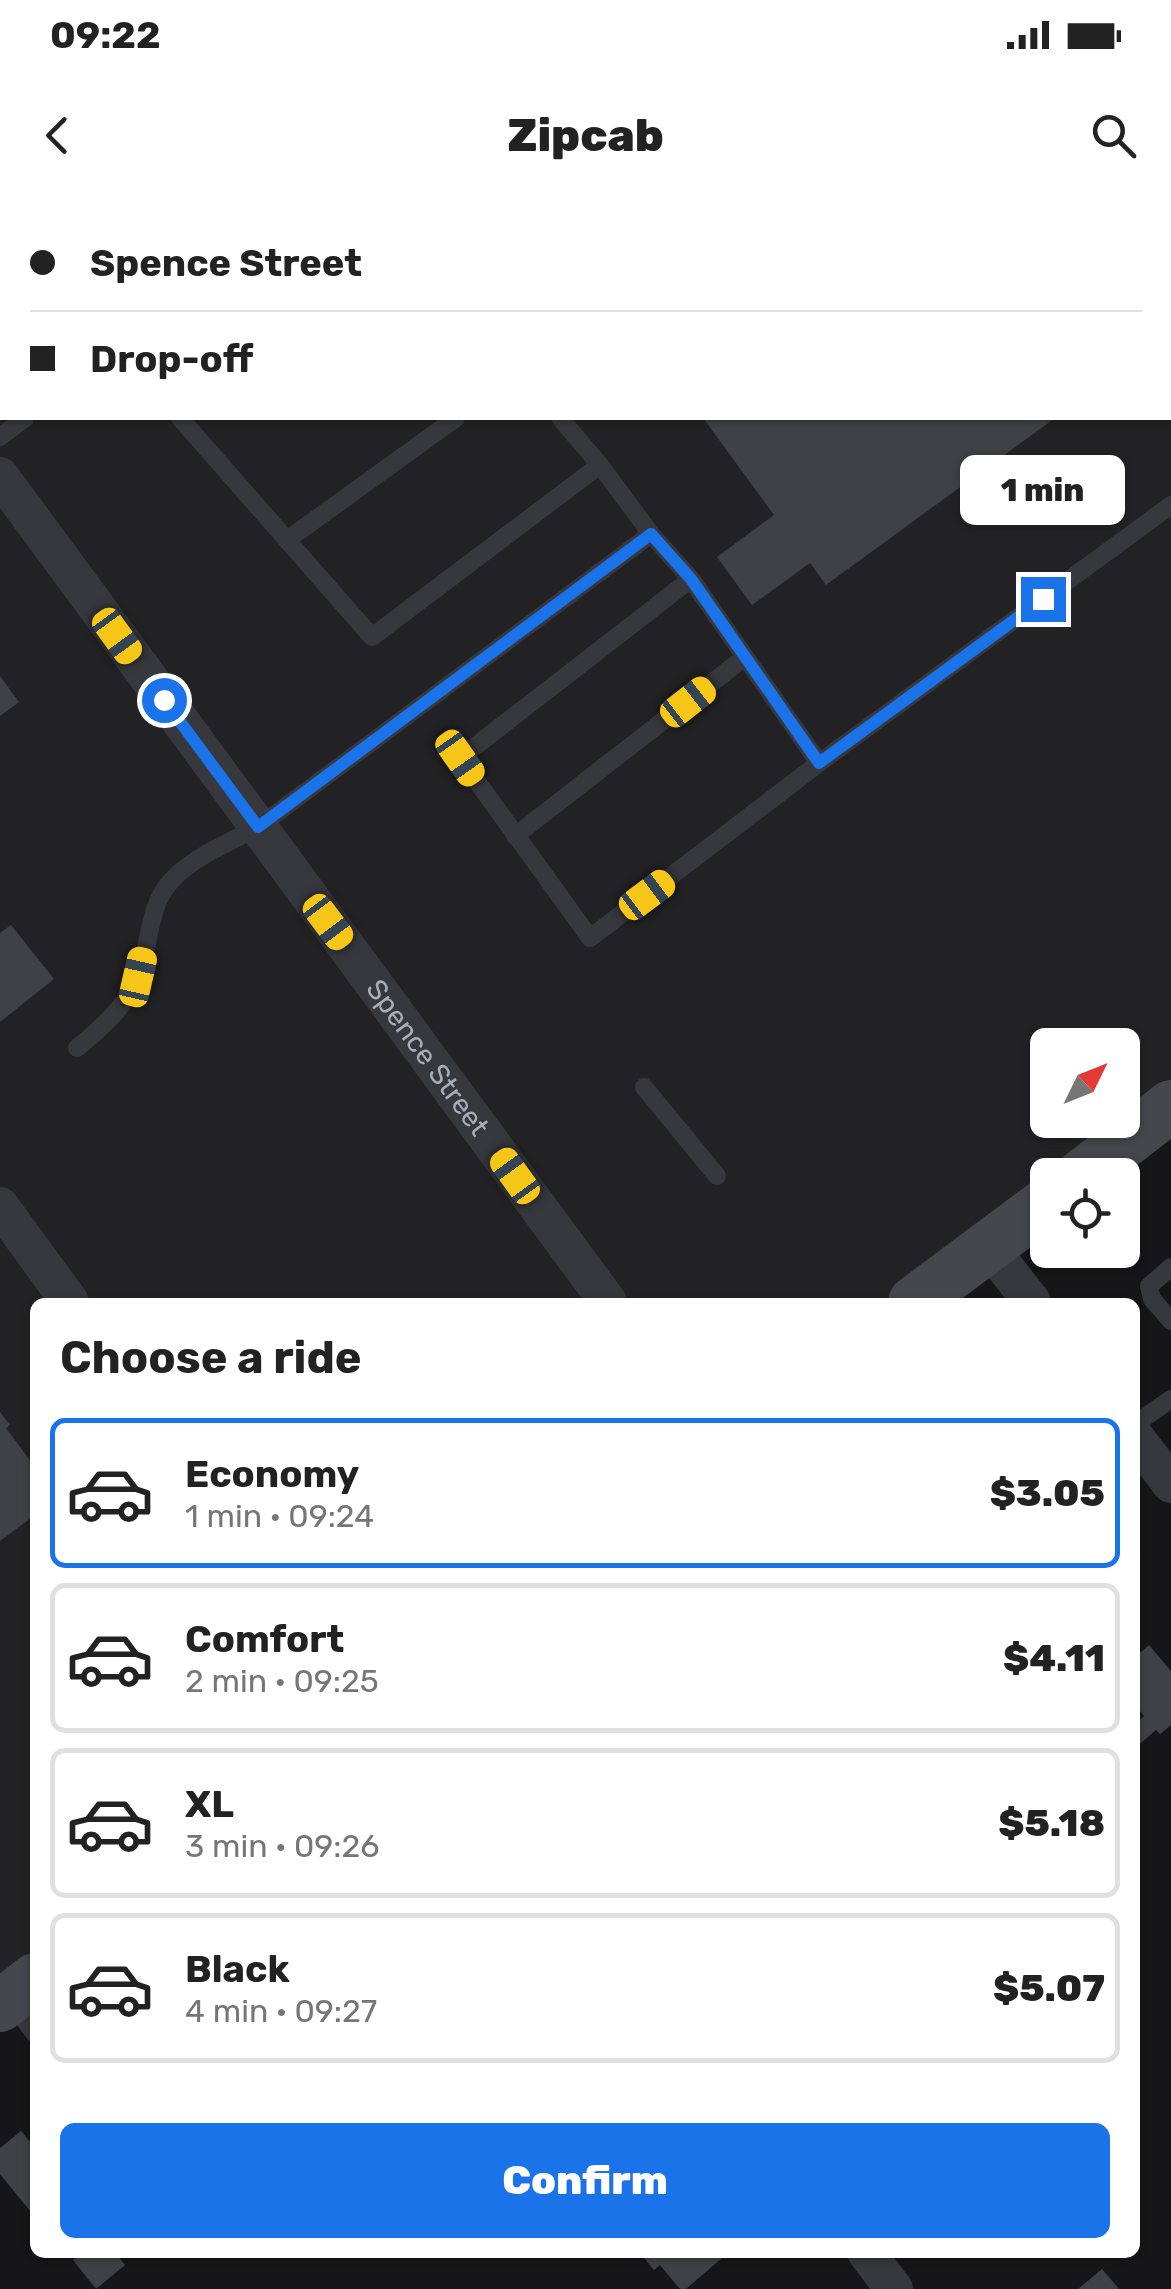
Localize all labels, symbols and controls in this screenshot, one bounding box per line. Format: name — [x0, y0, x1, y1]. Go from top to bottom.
text: 09:22 — [50, 12, 161, 58]
icon: back — [30, 108, 85, 163]
icon: search — [1086, 108, 1141, 163]
text: Zipcab — [507, 109, 664, 162]
text: Spence Street — [90, 240, 362, 286]
text: Drop-off — [90, 336, 253, 382]
callout: 1 min — [960, 454, 1126, 524]
text: 1 min — [1001, 471, 1084, 509]
route end — [1021, 577, 1066, 622]
car — [87, 603, 147, 669]
car — [655, 672, 721, 732]
route start — [142, 678, 187, 723]
car — [431, 725, 489, 791]
car — [614, 865, 680, 925]
car — [298, 889, 358, 955]
car — [117, 944, 159, 1010]
street label: Spence Street — [359, 973, 496, 1142]
north arrow — [1030, 1028, 1140, 1138]
map controls — [1030, 1028, 1140, 1268]
car — [485, 1143, 545, 1209]
button: locate — [1030, 1158, 1140, 1268]
text: Choose a ride — [60, 1331, 362, 1384]
icon: car — [65, 1448, 155, 1538]
text: Economy — [185, 1451, 359, 1497]
text: $3.05 — [990, 1470, 1105, 1516]
text: 1 min · 09:24 — [185, 1497, 374, 1535]
icon: car — [65, 1613, 155, 1703]
text: Comfort — [185, 1616, 344, 1662]
text: $4.11 — [1003, 1635, 1105, 1681]
text: 2 min · 09:25 — [185, 1662, 379, 1700]
icon: car — [65, 1778, 155, 1868]
text: XL — [185, 1781, 234, 1827]
text: $5.18 — [998, 1800, 1105, 1846]
text: 3 min · 09:26 — [185, 1827, 379, 1865]
icon: car — [65, 1943, 155, 2033]
text: Black — [185, 1946, 290, 1992]
text: $5.07 — [993, 1965, 1105, 2011]
text: 4 min · 09:27 — [185, 1992, 377, 2030]
button: Confirm — [60, 2123, 1110, 2238]

